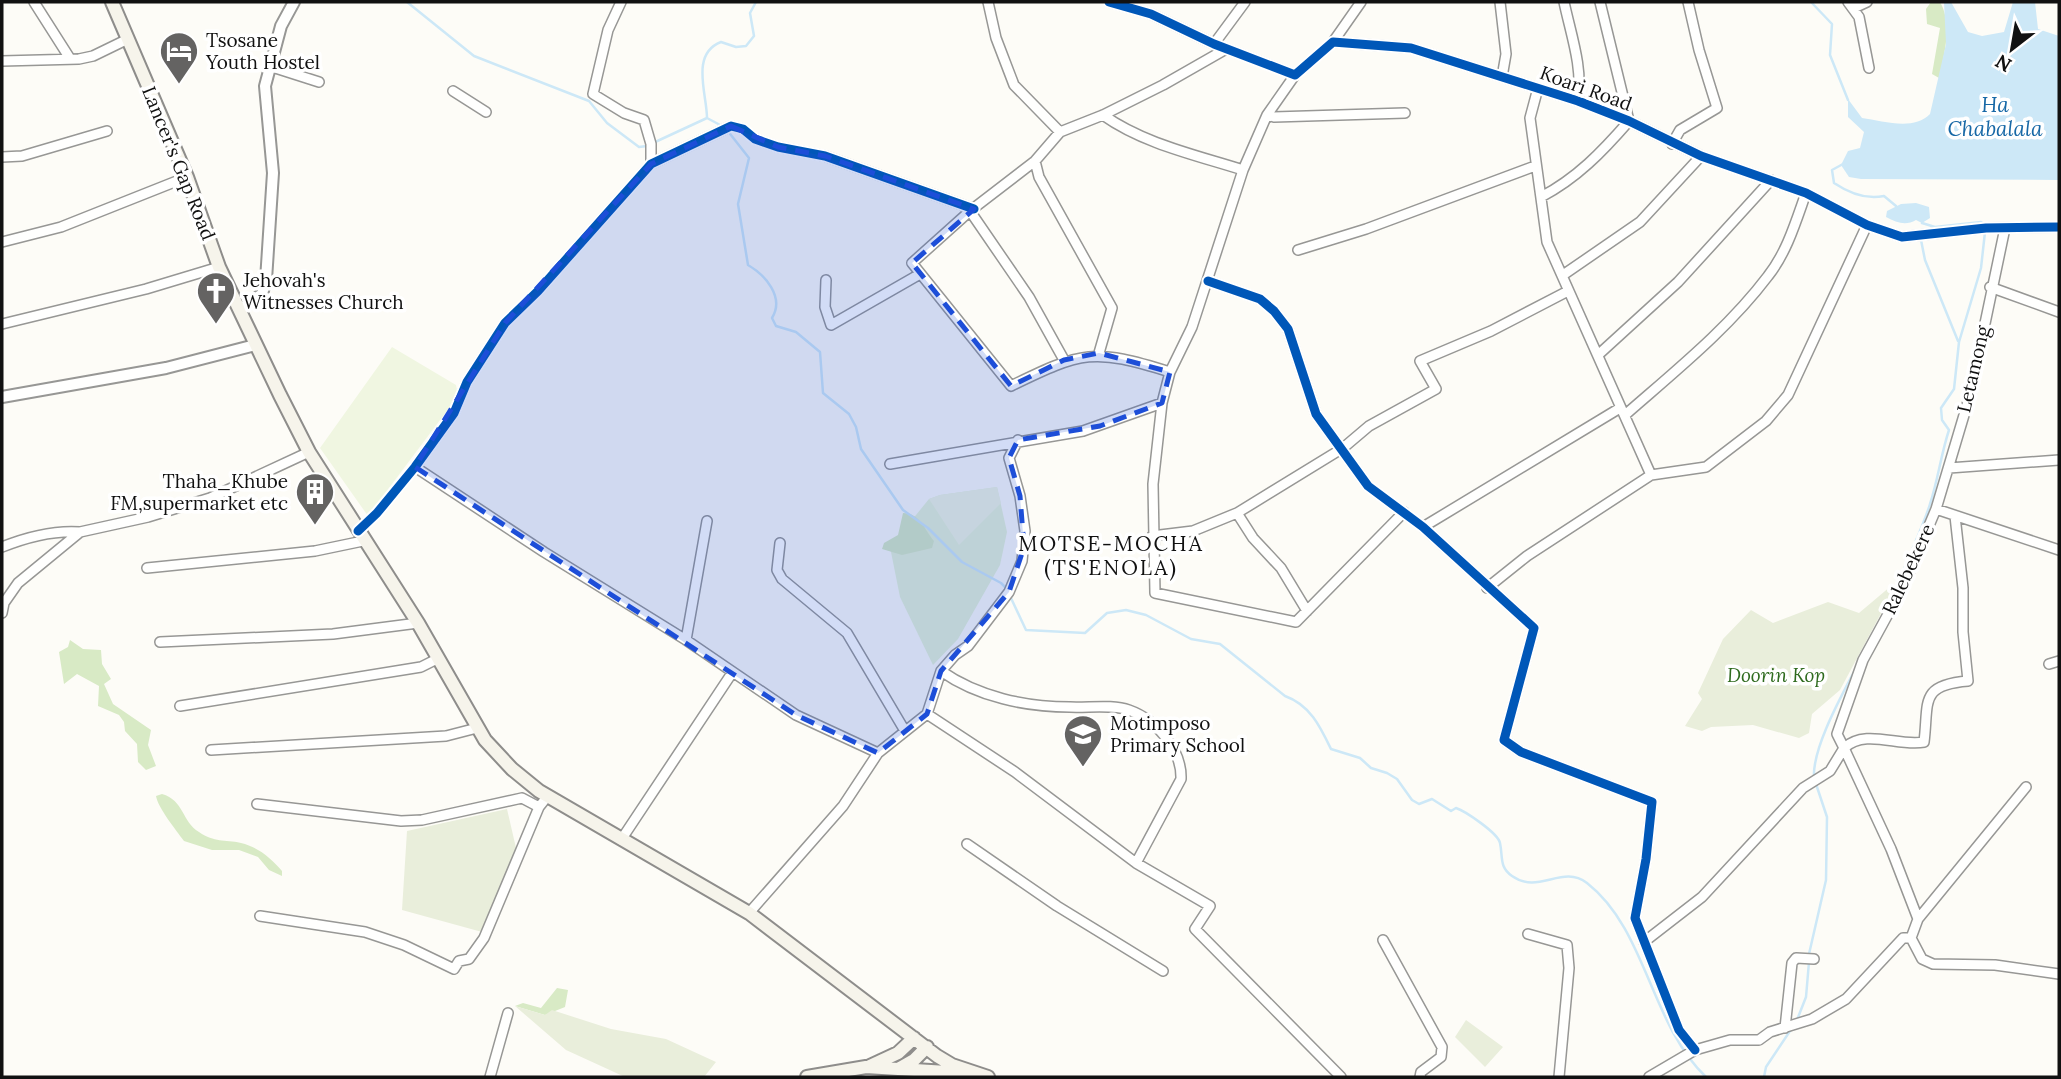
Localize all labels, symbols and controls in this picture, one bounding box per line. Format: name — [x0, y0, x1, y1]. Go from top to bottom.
north arrow — [1977, 14, 2047, 84]
place label: Tsosane Youth Hostel — [205, 28, 320, 74]
hotel icon: Tsosane Youth Hostel — [158, 30, 200, 85]
text: N — [1991, 49, 2016, 78]
street label: Koari Road — [1537, 60, 1635, 116]
street label: Lancer's Gap Road — [137, 83, 221, 243]
water label: Ha Chabalala — [1947, 91, 2043, 142]
place label: Jehovah's Witnesses Church — [242, 268, 404, 314]
church icon: Jehovah's Witnesses Church — [195, 270, 237, 325]
street label: Letamong — [1951, 323, 1995, 415]
place label: Thaha_Khube FM,supermarket etc — [110, 469, 288, 515]
building icon: Thaha_Khube FM,supermarket etc — [294, 471, 336, 526]
street label: Ralebekere — [1877, 520, 1939, 618]
district label: MOTSE-MOCHA (TS'ENOLA) — [1018, 530, 1204, 581]
park label: Doorin Kop — [1727, 663, 1825, 687]
place label: Motimposo Primary School — [1110, 711, 1245, 757]
school or university icon: Motimposo Primary School — [1062, 713, 1104, 768]

